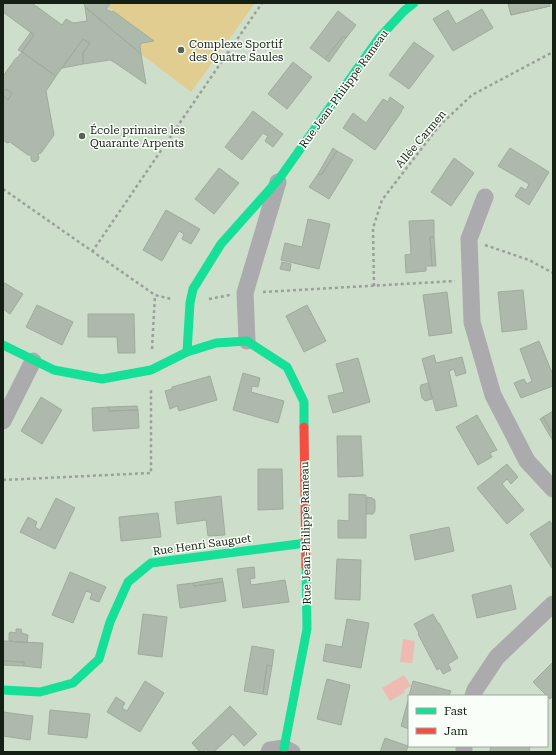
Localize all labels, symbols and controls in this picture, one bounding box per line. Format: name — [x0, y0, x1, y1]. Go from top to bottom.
street label: Rue Jean-Philippe Rameau — [297, 27, 391, 151]
place label: Complexe Sportif des Quatre Saules — [189, 38, 283, 64]
marker: Complexe Sportif des Quatre Saules — [176, 45, 186, 55]
street label: Allée Carmen — [393, 108, 449, 170]
place label: École primaire les Quarante Arpents — [90, 123, 185, 150]
marker: École primaire les Quarante Arpents — [77, 131, 87, 141]
street label: Rue Jean-Philippe Rameau — [298, 461, 314, 605]
street label: Rue Henri Sauguet — [152, 532, 252, 558]
legend — [408, 695, 548, 747]
text: Fast — [444, 704, 468, 718]
text: Jam — [444, 724, 468, 738]

